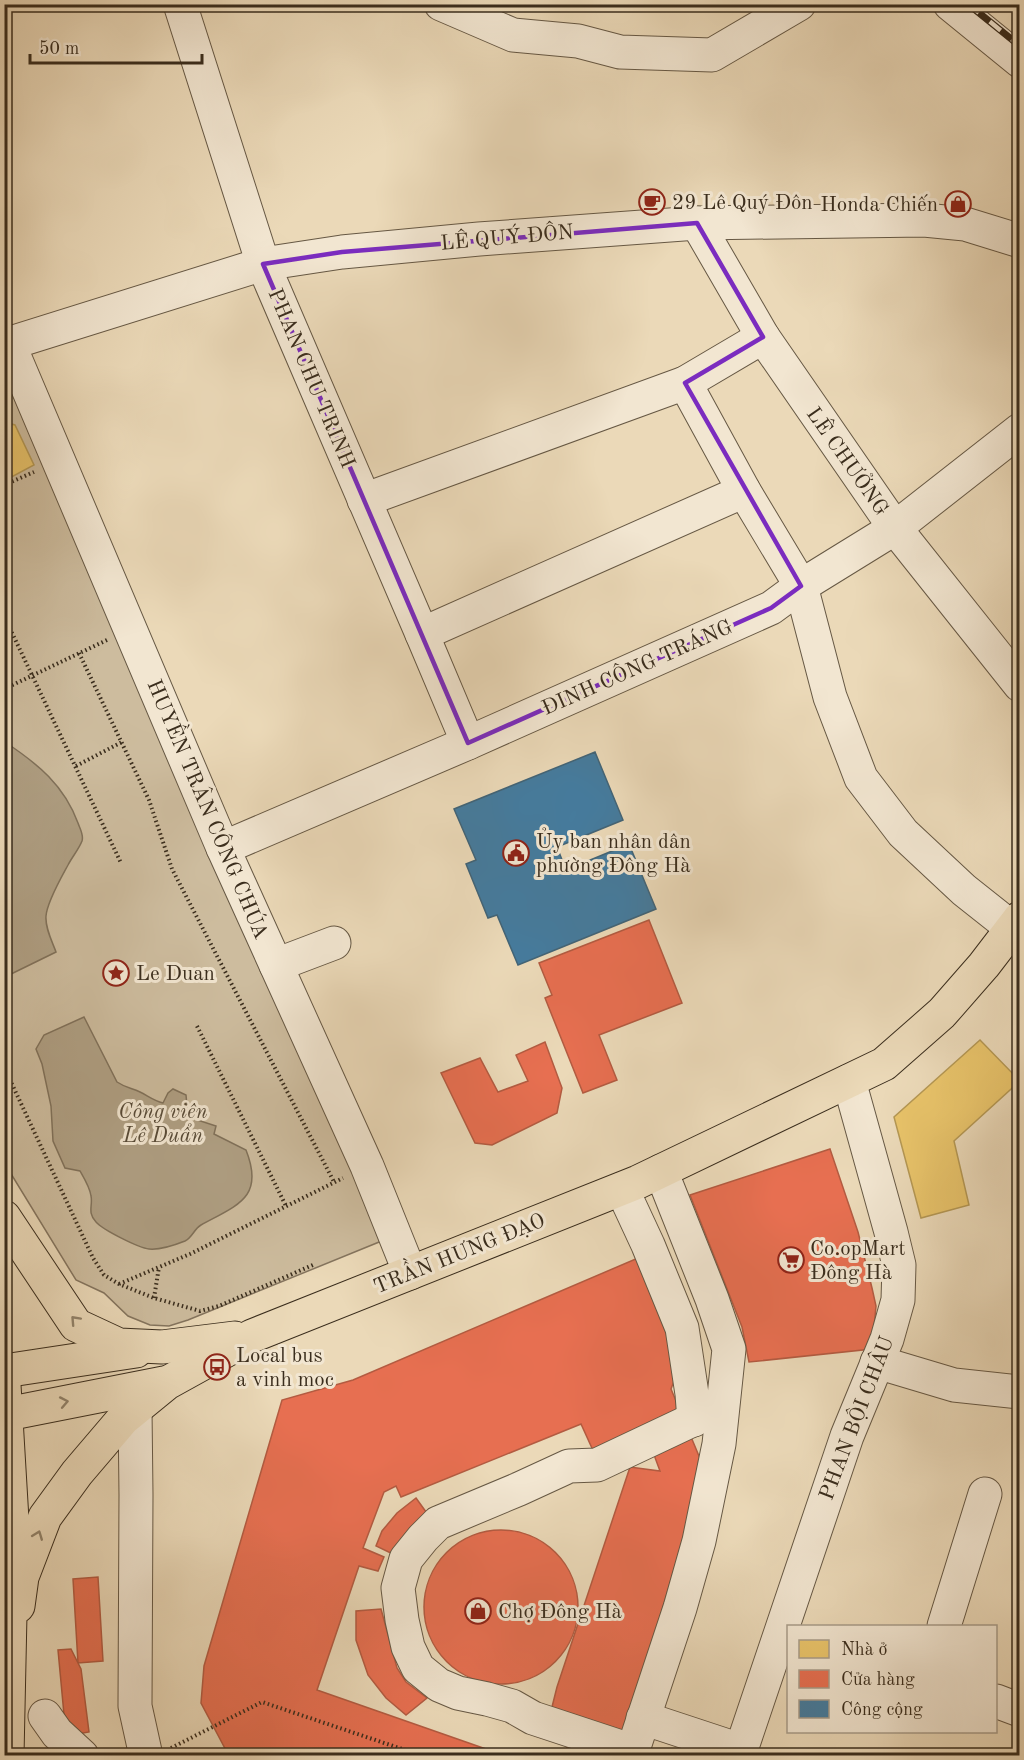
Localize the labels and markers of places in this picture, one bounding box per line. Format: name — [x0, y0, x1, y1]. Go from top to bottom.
cafe icon: 29 Lê Quý Đôn — [637, 187, 667, 217]
shop icon: Honda Chiến — [943, 189, 973, 219]
place label: 29 Lê Quý Đôn — [672, 193, 813, 214]
place label: Honda Chiến — [820, 194, 938, 216]
place label: Ủy ban nhân dân phường Đông Hà — [536, 827, 691, 877]
public building icon: Ủy ban nhân dân phường Đông Hà — [501, 838, 531, 868]
place icon: Le Duan — [101, 958, 131, 988]
place label: Le Duan — [136, 964, 215, 985]
place label: Co.opMart Đông Hà — [810, 1239, 906, 1284]
supermarket icon: Co.opMart Đông Hà — [776, 1245, 806, 1275]
place label: Local bus a vinh moc — [236, 1346, 334, 1391]
bus stop icon: Local bus a vinh moc — [202, 1352, 232, 1382]
shop icon: Chợ Đông Hà — [463, 1596, 493, 1626]
place label: Chợ Đông Hà — [498, 1602, 622, 1623]

